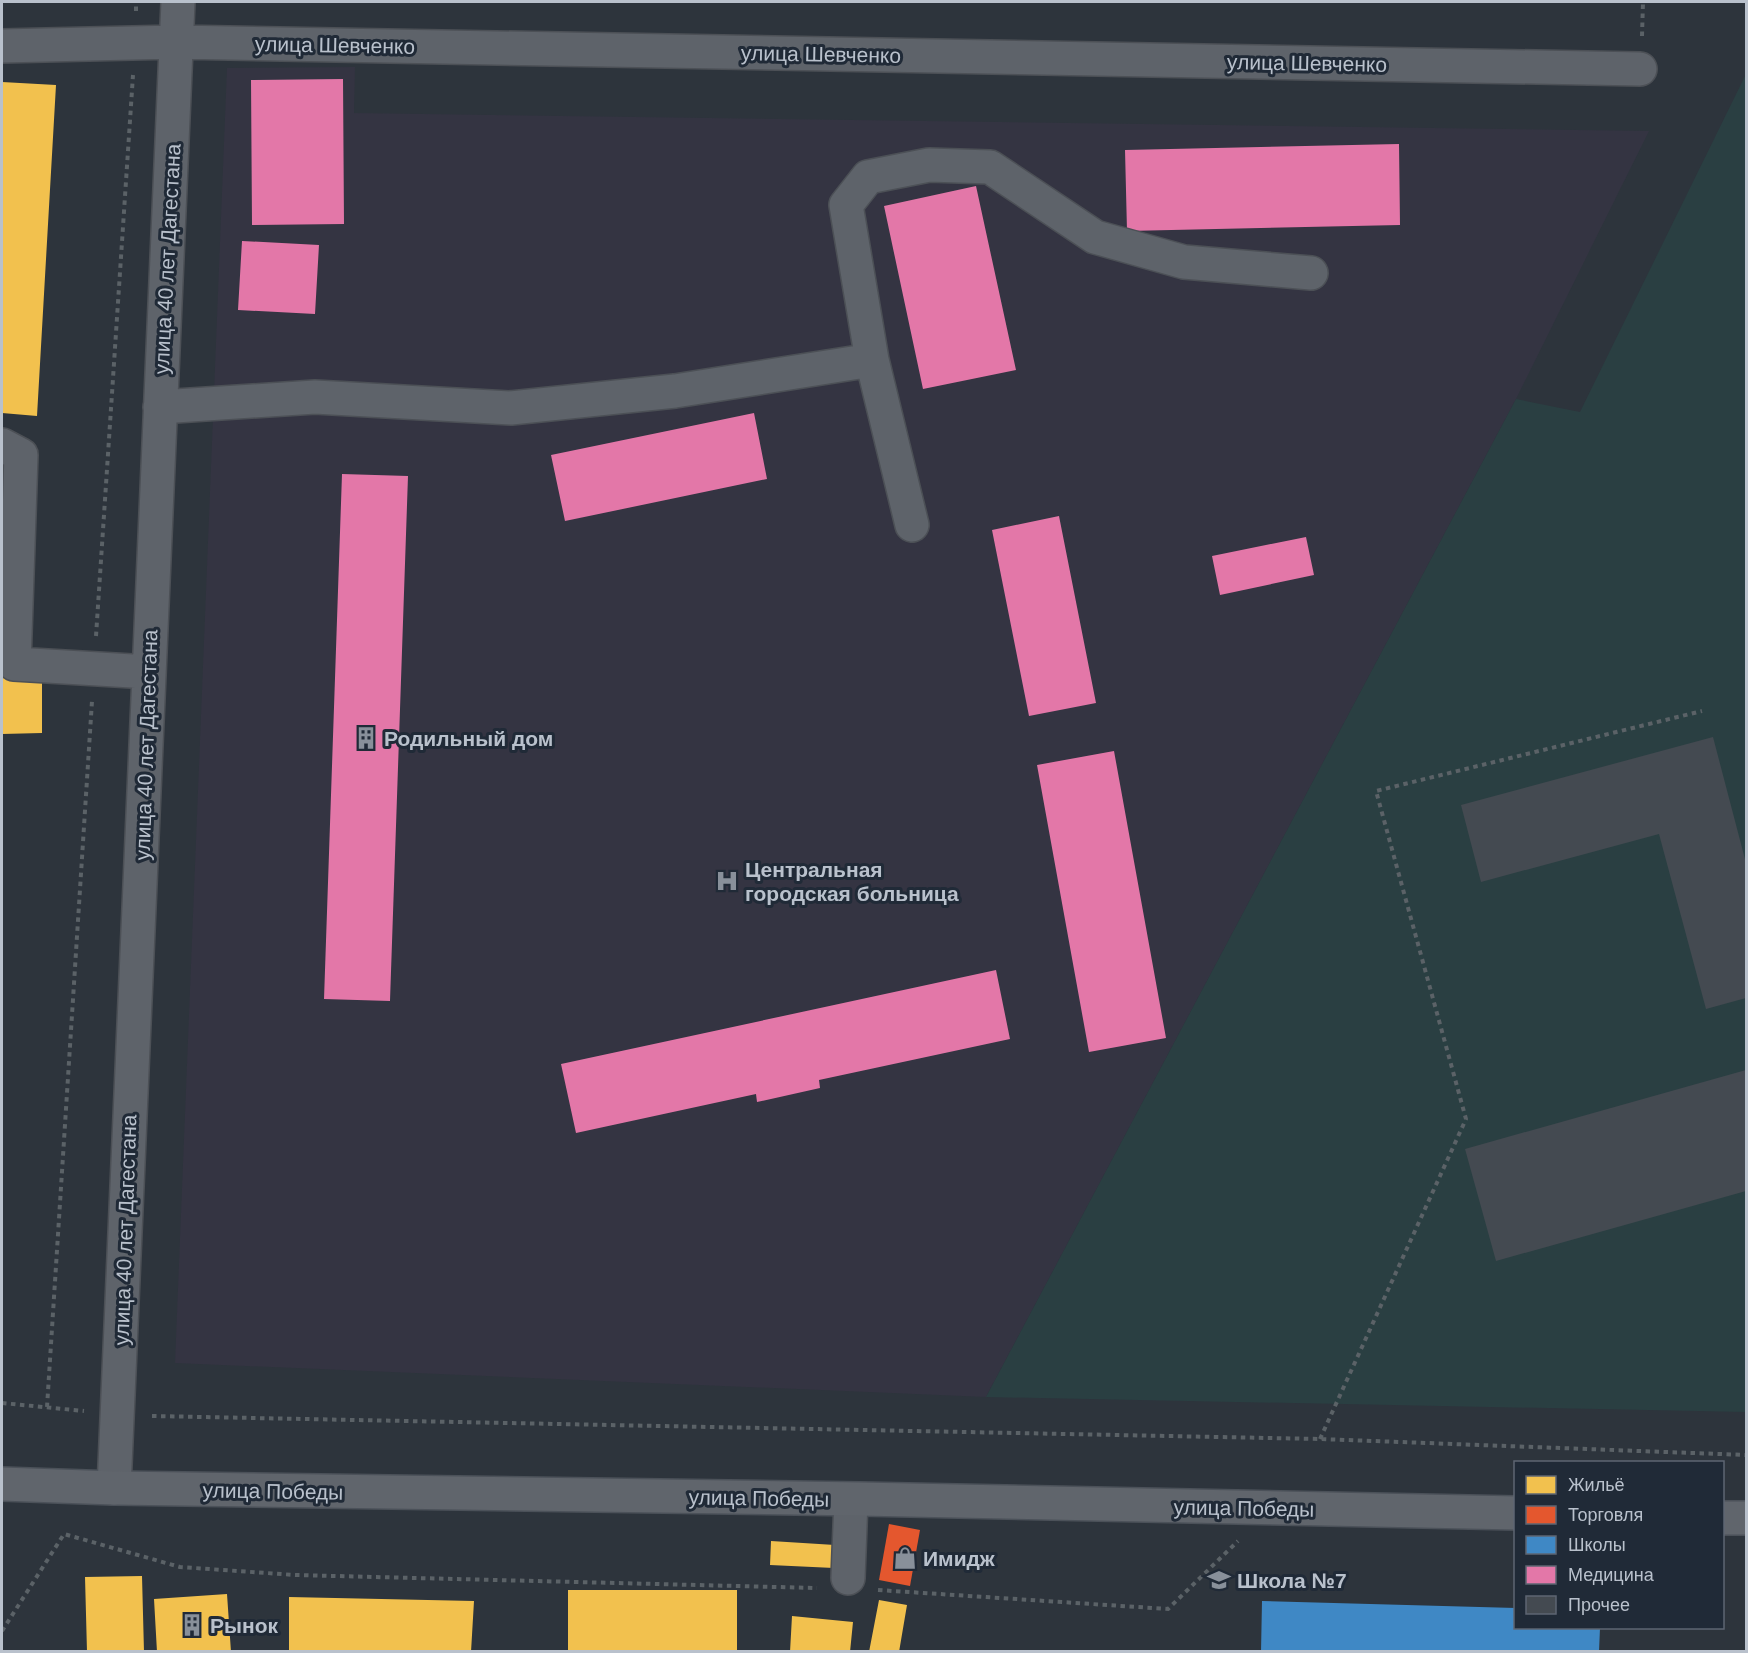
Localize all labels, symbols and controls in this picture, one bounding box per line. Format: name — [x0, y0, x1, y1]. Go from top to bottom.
street label: улица Шевченко — [255, 32, 415, 58]
street label: улица Шевченко — [741, 41, 901, 67]
street label: улица Шевченко — [1227, 50, 1387, 76]
street label: улица 40 лет Дагестана — [149, 143, 185, 375]
street label: улица 40 лет Дагестана — [130, 629, 162, 861]
building icon: Родильный дом — [353, 725, 379, 751]
place label: Родильный дом — [384, 727, 553, 750]
place label: Центральная городская больница — [745, 858, 959, 905]
hospital icon: Центральная городская больница — [714, 868, 740, 894]
street label: улица 40 лет Дагестана — [109, 1114, 141, 1346]
legend — [1514, 1461, 1724, 1629]
text: Жильё — [1568, 1475, 1625, 1495]
street label: улица Победы — [202, 1478, 344, 1504]
street label: улица Победы — [688, 1485, 830, 1511]
street label: улица Победы — [1173, 1495, 1315, 1521]
text: Торговля — [1568, 1505, 1643, 1525]
text: Школы — [1568, 1535, 1626, 1555]
shop icon: Имидж — [892, 1545, 918, 1571]
place label: Имидж — [923, 1547, 996, 1570]
text: Медицина — [1568, 1565, 1655, 1585]
school or university icon: Школа №7 — [1206, 1567, 1232, 1593]
place label: Школа №7 — [1237, 1569, 1347, 1592]
text: Прочее — [1568, 1595, 1630, 1615]
building icon: Рынок — [179, 1612, 205, 1638]
place label: Рынок — [210, 1614, 278, 1637]

